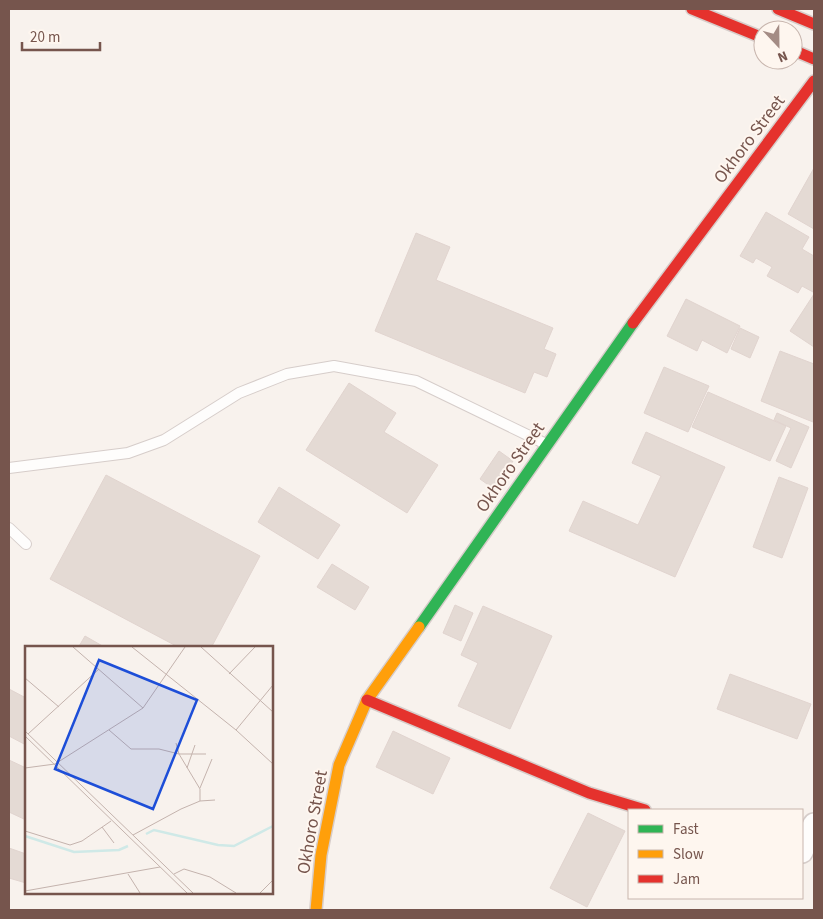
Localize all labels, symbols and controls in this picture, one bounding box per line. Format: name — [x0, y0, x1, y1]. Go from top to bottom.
scale bar — [22, 20, 100, 52]
north arrow — [753, 20, 803, 70]
text: 20 m — [30, 27, 60, 48]
text: N — [774, 45, 791, 67]
street label: Okhoro Street — [708, 90, 791, 189]
street label: Okhoro Street — [470, 417, 551, 517]
inset map — [25, 646, 272, 894]
street label: Okhoro Street — [291, 768, 334, 876]
legend — [628, 809, 803, 899]
text: Fast — [673, 819, 699, 840]
text: Slow — [673, 844, 704, 865]
text: Jam — [673, 869, 700, 890]

